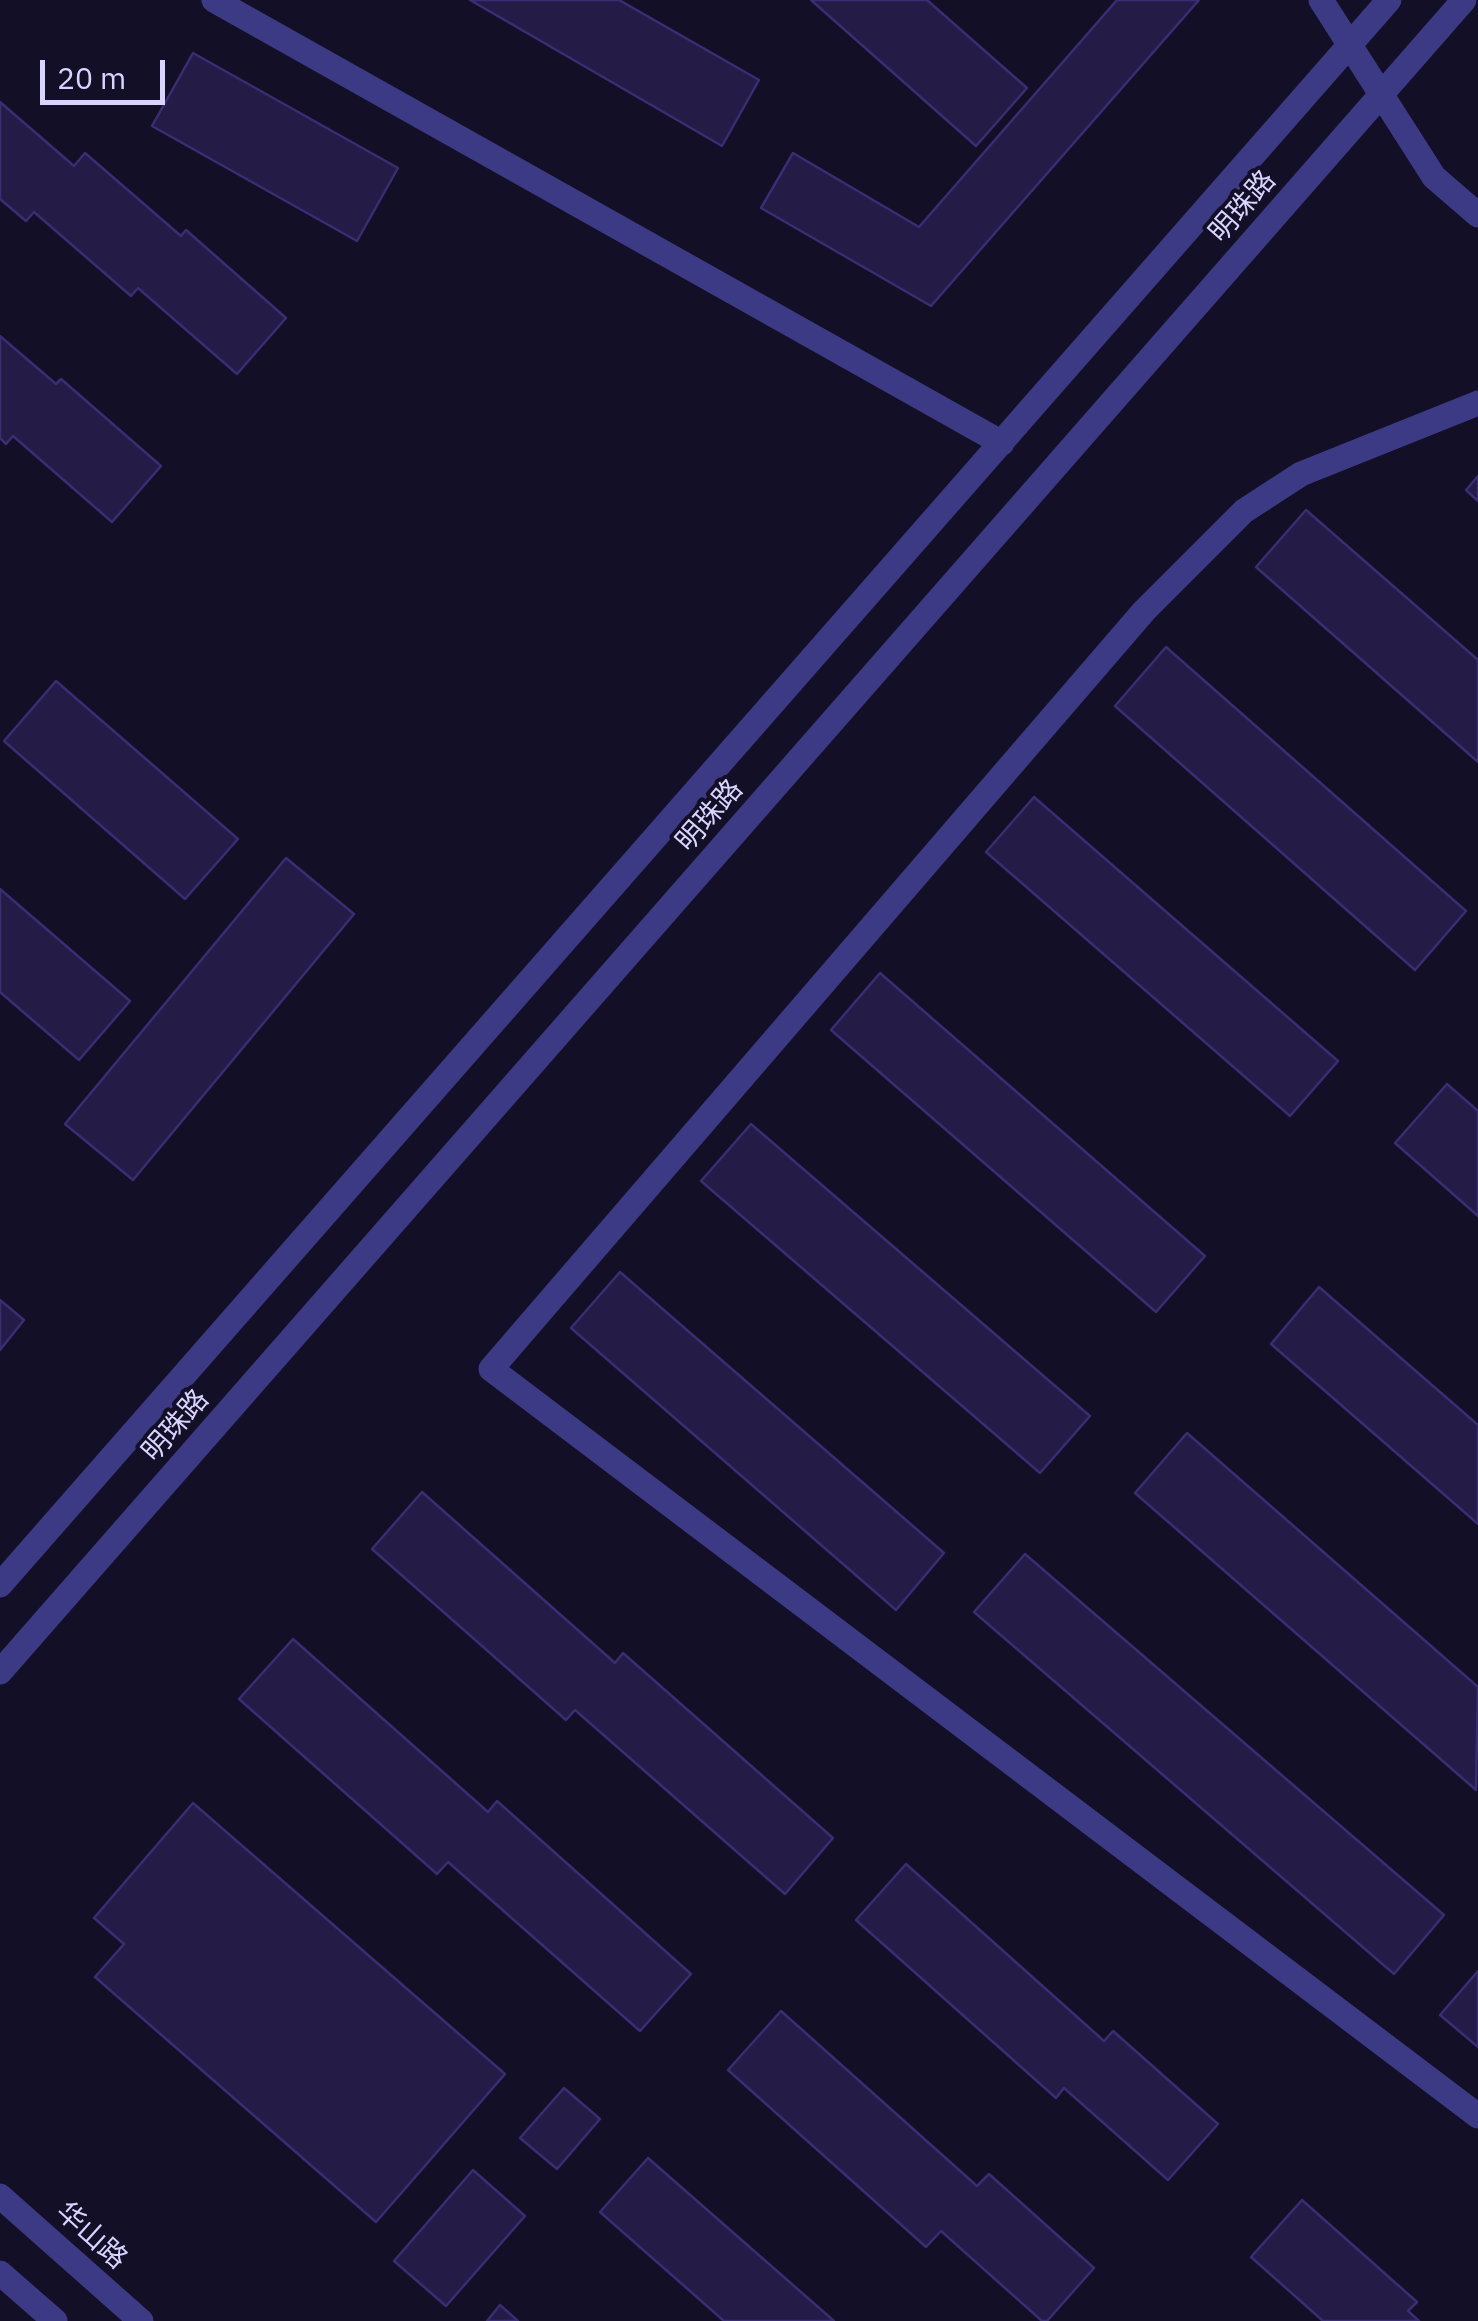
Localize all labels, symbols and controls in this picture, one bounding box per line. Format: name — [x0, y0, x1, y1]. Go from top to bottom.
scale bar — [45, 40, 170, 102]
text: 20 m — [57, 58, 126, 97]
street label: 明珠路 — [1203, 164, 1283, 250]
street label: 明珠路 — [670, 773, 750, 859]
street label: 明珠路 — [136, 1383, 216, 1469]
street label: 华山路 — [49, 2195, 133, 2277]

